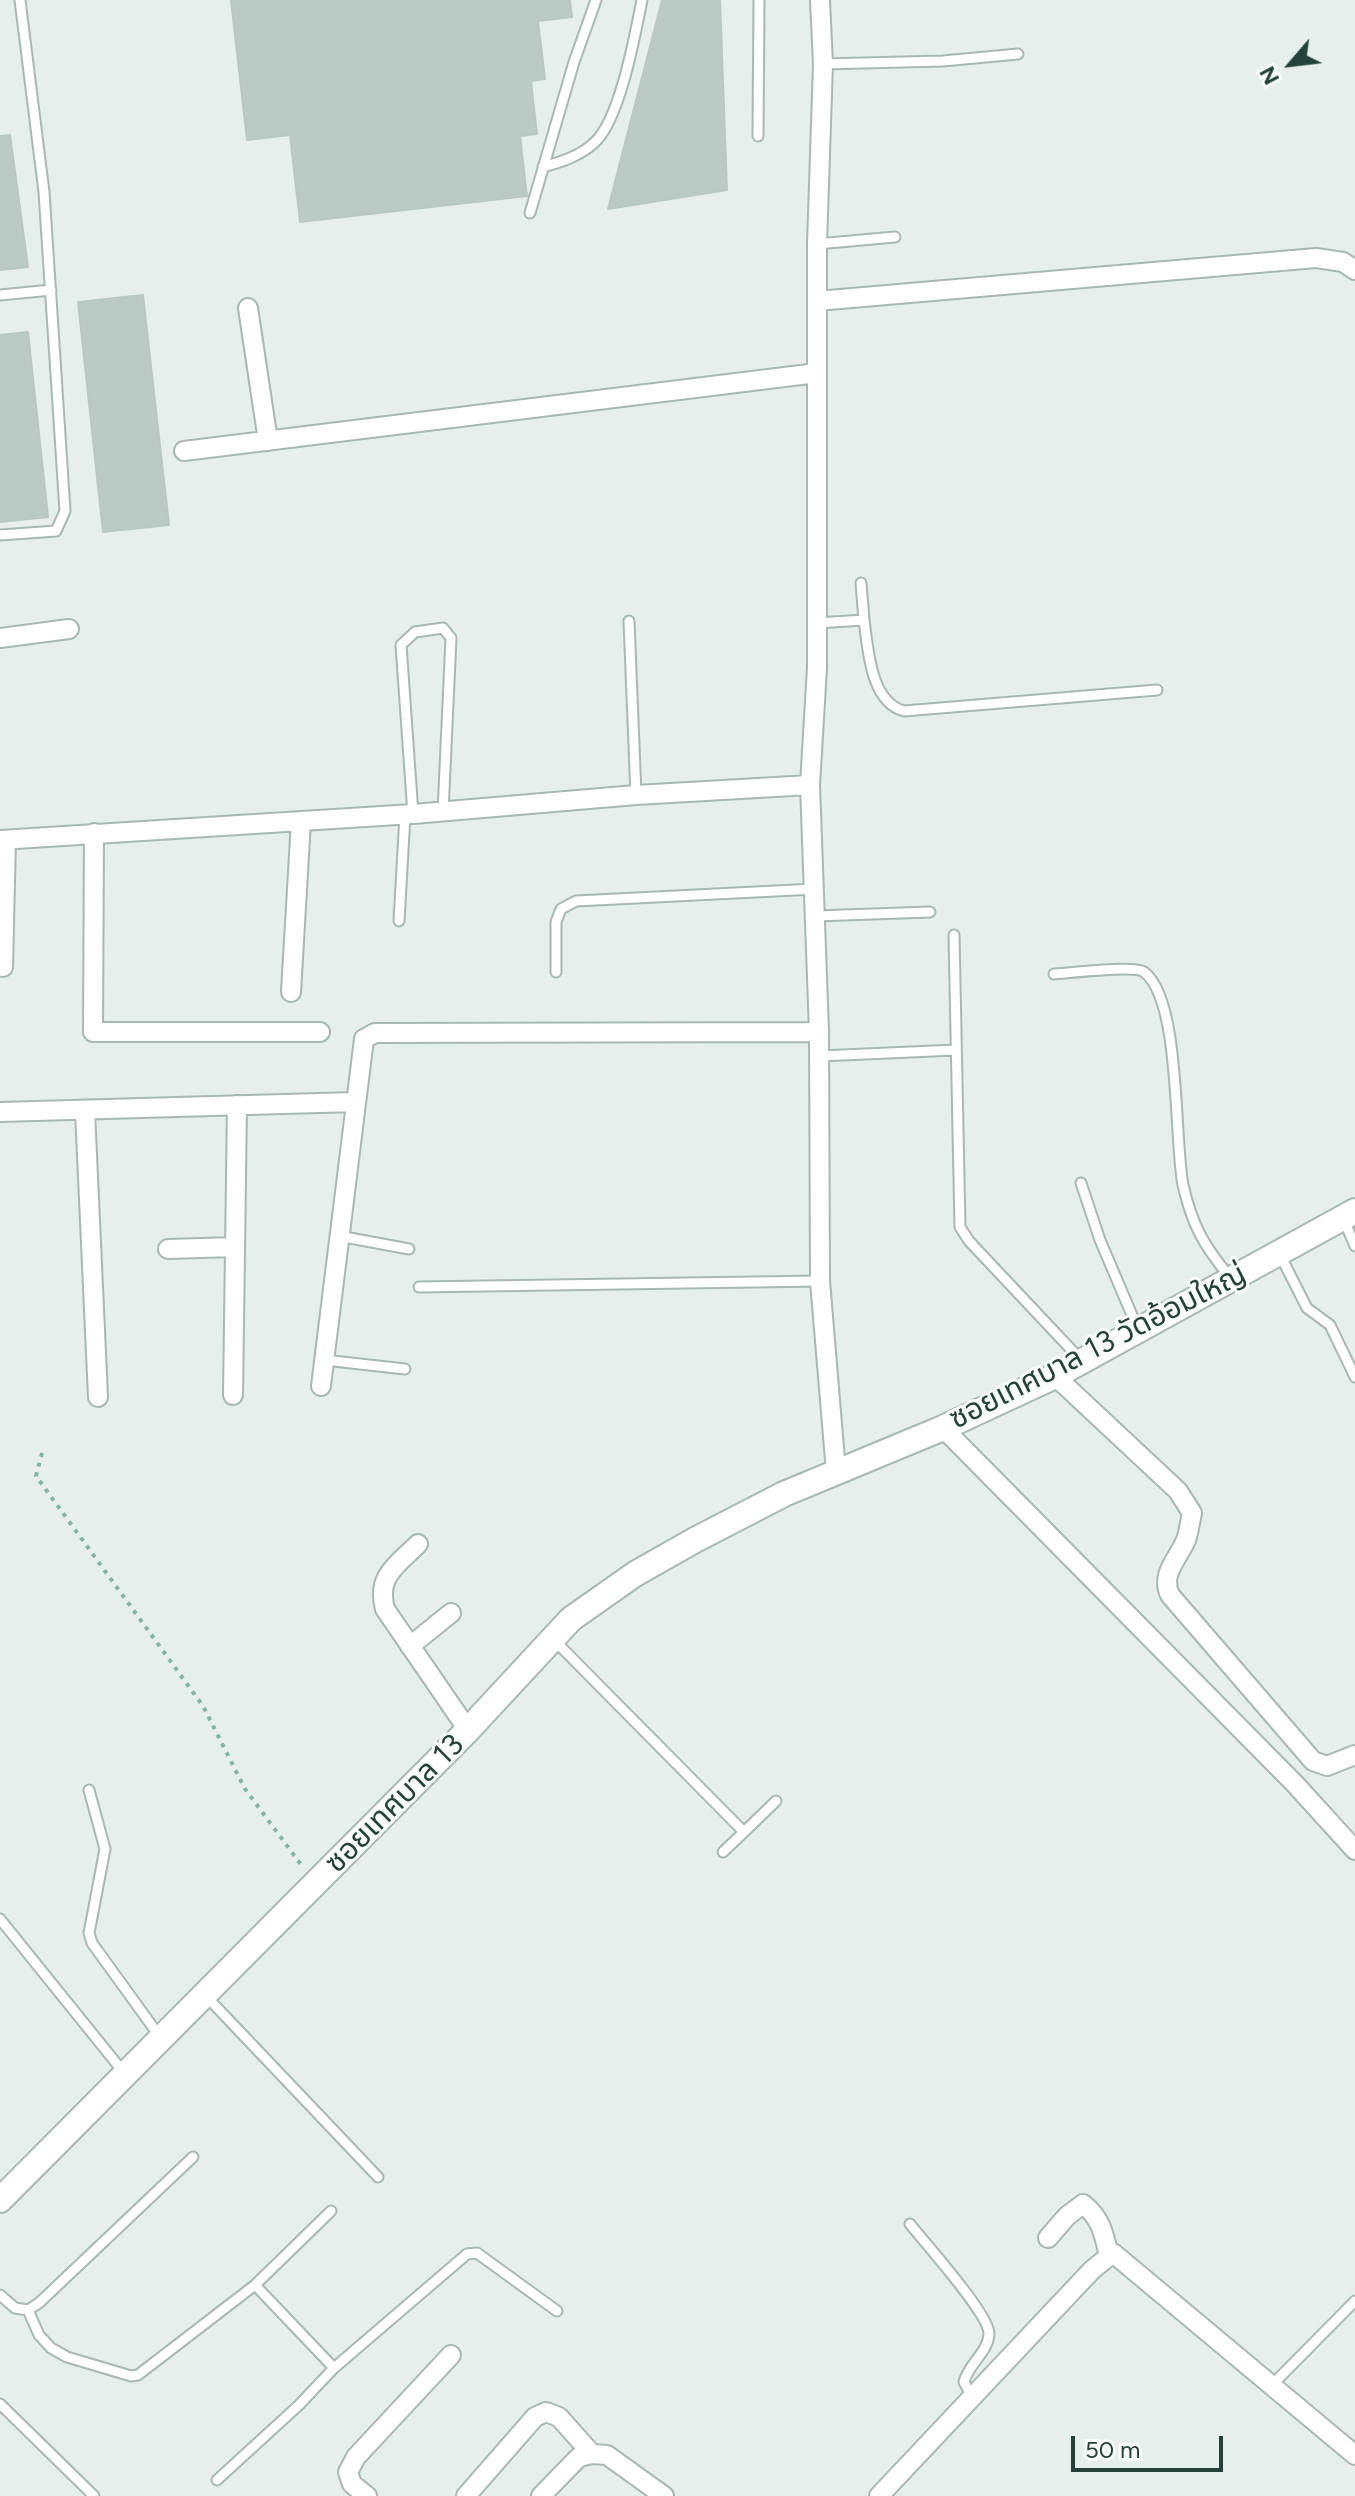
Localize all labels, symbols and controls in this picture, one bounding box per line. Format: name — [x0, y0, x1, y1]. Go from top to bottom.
north arrow — [1251, 24, 1331, 104]
text: N — [1253, 62, 1285, 89]
street label: ซอยเทศบาล 13 วัดอ้อมใหญ่ — [944, 1256, 1252, 1438]
street label: ซอยเทศบาล 13 — [318, 1727, 472, 1881]
scale bar — [1075, 2420, 1227, 2470]
text: 50 m — [1085, 2435, 1141, 2464]

